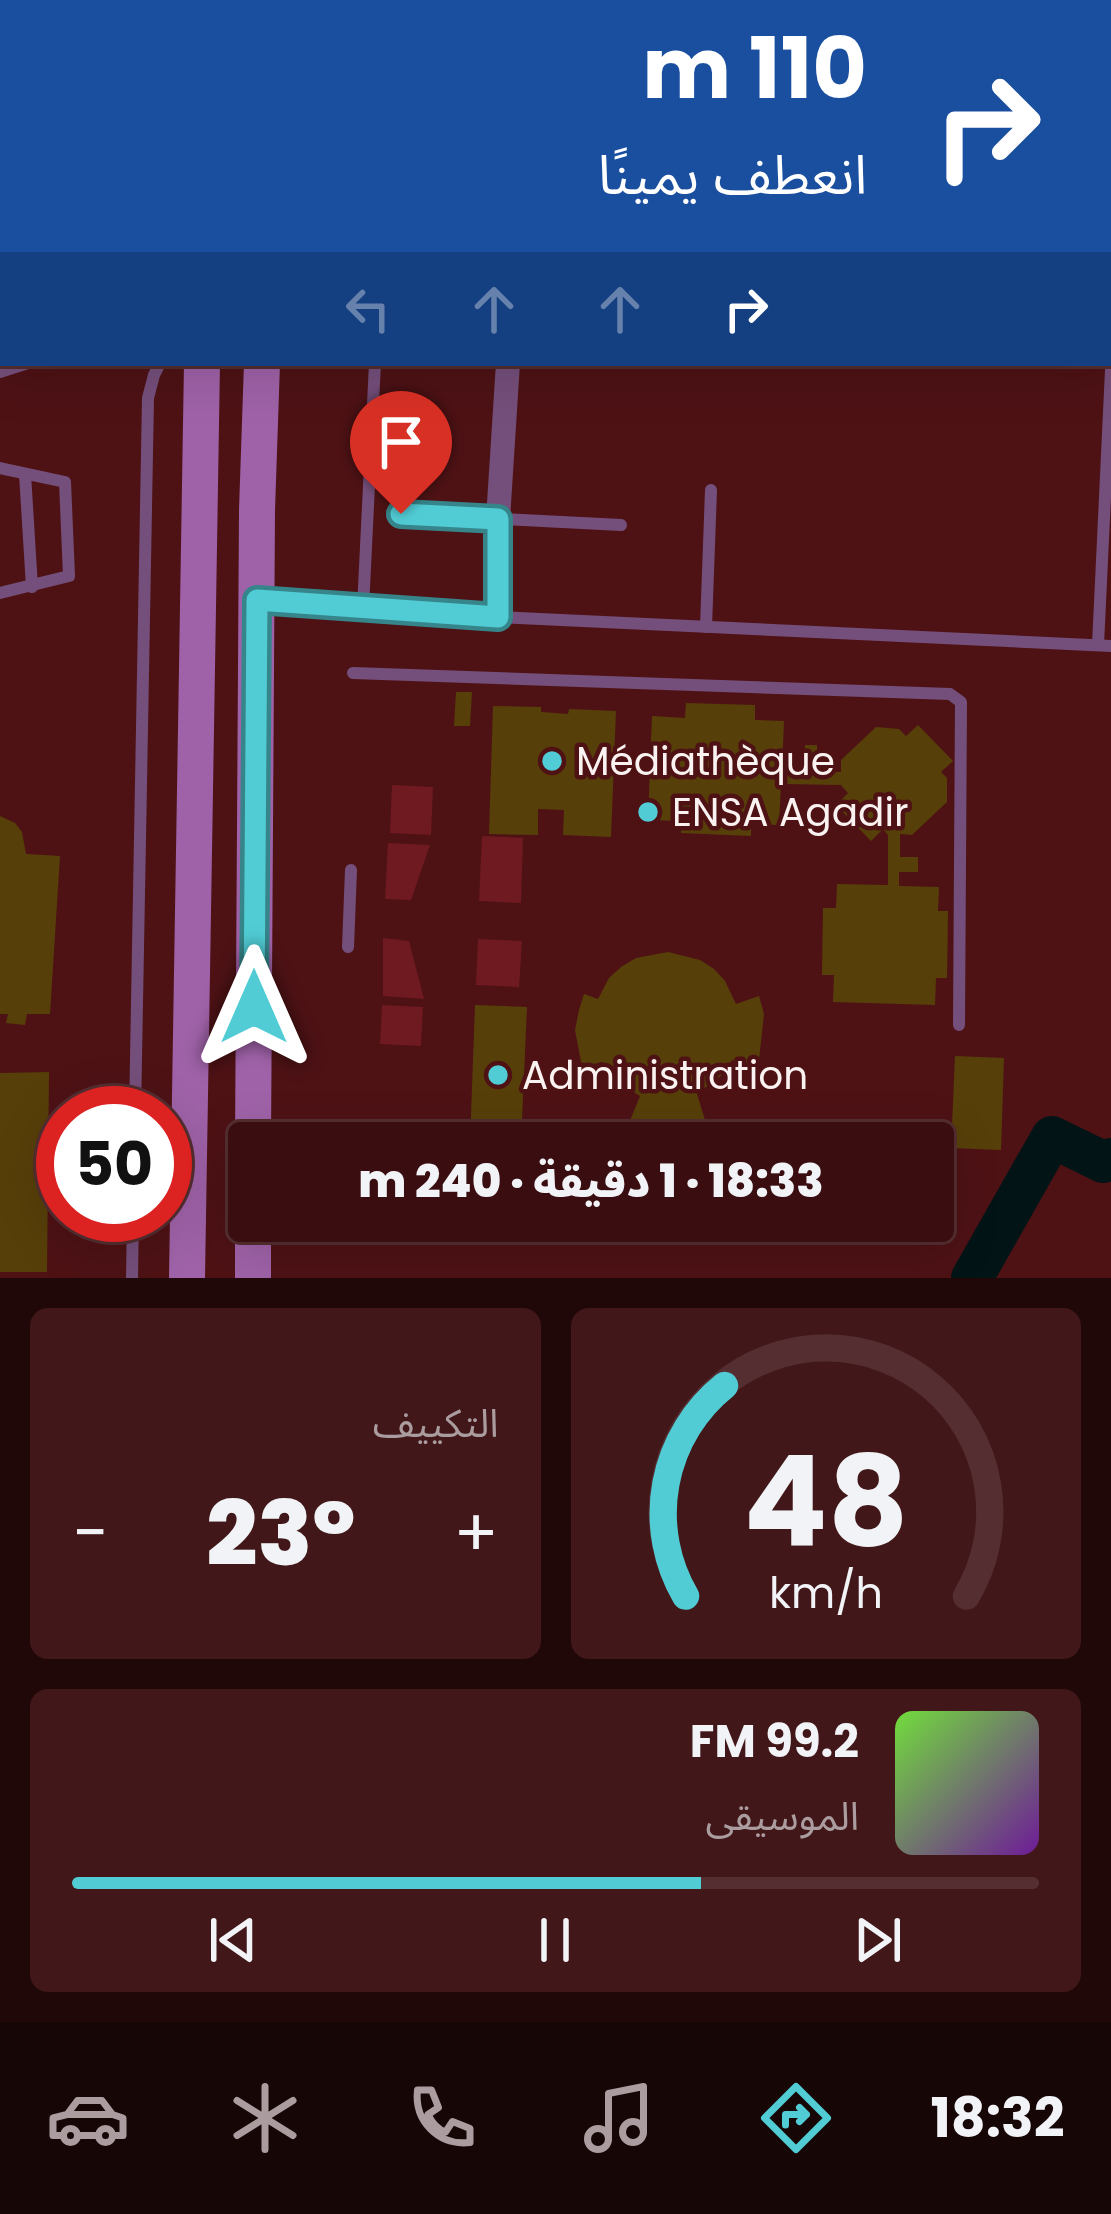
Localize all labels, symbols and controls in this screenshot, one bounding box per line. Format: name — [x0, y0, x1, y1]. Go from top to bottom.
text: 110 m — [642, 10, 867, 127]
icon: right — [909, 48, 1065, 204]
text: انعطف يمينًا — [598, 137, 867, 213]
icon: left — [335, 276, 401, 342]
icon: ahead — [461, 276, 527, 342]
icon: ahead — [587, 276, 653, 342]
icon: right — [713, 276, 779, 342]
pin — [350, 391, 452, 514]
icon: arrive — [368, 409, 434, 475]
place label: Médiathèque — [576, 734, 835, 789]
marker: Médiathèque — [539, 748, 565, 774]
place label: ENSA Agadir — [672, 785, 909, 840]
marker: ENSA Agadir — [635, 799, 661, 825]
position arrow — [191, 944, 317, 1070]
place label: Administration — [522, 1048, 808, 1103]
marker: Administration — [485, 1062, 511, 1088]
speed limit sign: 50 — [36, 1086, 192, 1242]
text: 18:33 · 1 دقيقة · 240 m — [358, 1150, 824, 1213]
text: التكييف — [373, 1396, 499, 1451]
text: 48 — [743, 1415, 908, 1590]
text: 23° — [206, 1470, 356, 1597]
text: − — [72, 1487, 108, 1579]
text: + — [453, 1487, 498, 1579]
text: km/h — [769, 1563, 883, 1623]
text: 99.2 FM — [690, 1710, 859, 1773]
text: الموسيقى — [705, 1789, 859, 1844]
icon: previous — [200, 1907, 266, 1973]
icon: pause — [522, 1907, 588, 1973]
icon: next — [845, 1907, 911, 1973]
icon: car — [46, 2076, 130, 2160]
icon: climate — [223, 2076, 307, 2160]
icon: phone — [400, 2076, 484, 2160]
icon: music — [577, 2076, 661, 2160]
icon: directions — [754, 2076, 838, 2160]
text: 18:32 — [930, 2080, 1065, 2156]

